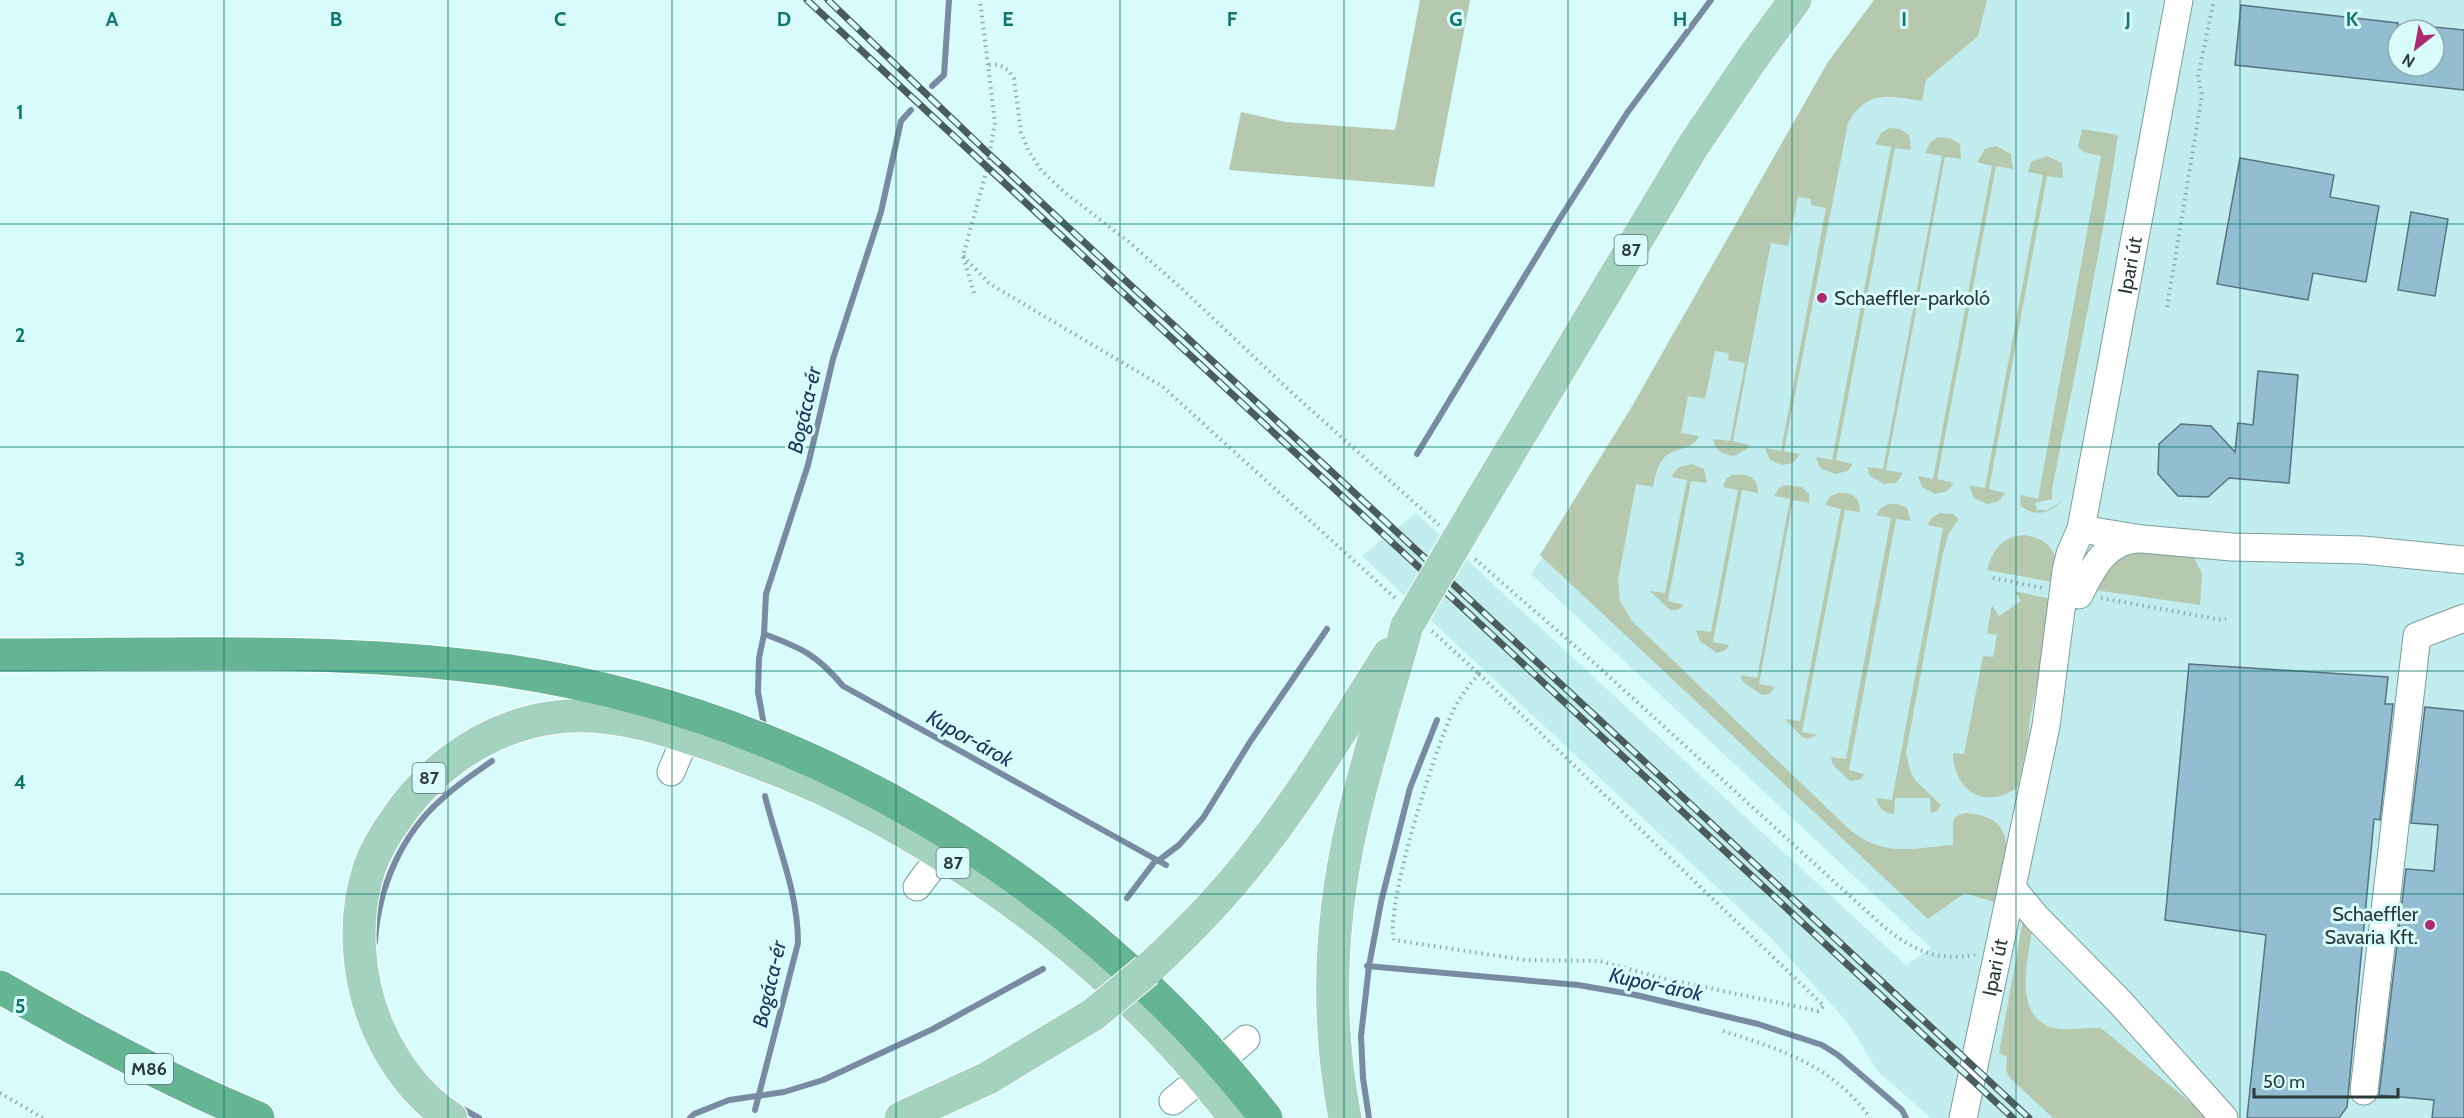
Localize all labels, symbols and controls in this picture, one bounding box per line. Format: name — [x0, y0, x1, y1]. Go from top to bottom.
text: A — [106, 7, 119, 31]
text: B — [330, 7, 342, 31]
text: C — [554, 7, 566, 31]
text: D — [777, 7, 791, 31]
text: E — [1002, 7, 1014, 31]
text: F — [1227, 7, 1238, 31]
text: G — [1449, 7, 1463, 31]
text: H — [1673, 7, 1687, 31]
text: I — [1901, 7, 1907, 31]
text: J — [2124, 7, 2131, 31]
text: K — [2346, 7, 2359, 31]
north arrow — [2386, 18, 2446, 78]
text: N — [2399, 49, 2418, 71]
text: 1 — [16, 100, 24, 124]
street label: Ipari út — [2113, 234, 2147, 296]
road number: 87 — [1614, 235, 1648, 265]
place label: Schaeffler-parkoló — [1834, 286, 1990, 310]
marker: Schaeffler-parkoló — [1815, 291, 1829, 305]
text: 2 — [15, 323, 25, 347]
water label: Bogáca-ér — [782, 363, 826, 456]
text: 3 — [15, 547, 25, 571]
water label: Kupor-árok — [923, 704, 1018, 772]
road number: 87 — [412, 763, 446, 793]
text: 4 — [14, 770, 26, 794]
road number: 87 — [936, 848, 970, 878]
place label: Schaeffler Savaria Kft. — [2324, 902, 2419, 949]
marker: Schaeffler Savaria Kft. — [2423, 918, 2437, 932]
street label: Ipari út — [1977, 936, 2013, 998]
water label: Bogáca-ér — [747, 937, 791, 1030]
water label: Kupor-árok — [1607, 962, 1706, 1006]
text: 5 — [15, 994, 25, 1018]
road number: M86 — [125, 1054, 173, 1084]
scale bar — [2254, 1061, 2398, 1099]
text: 50 m — [2263, 1071, 2305, 1093]

